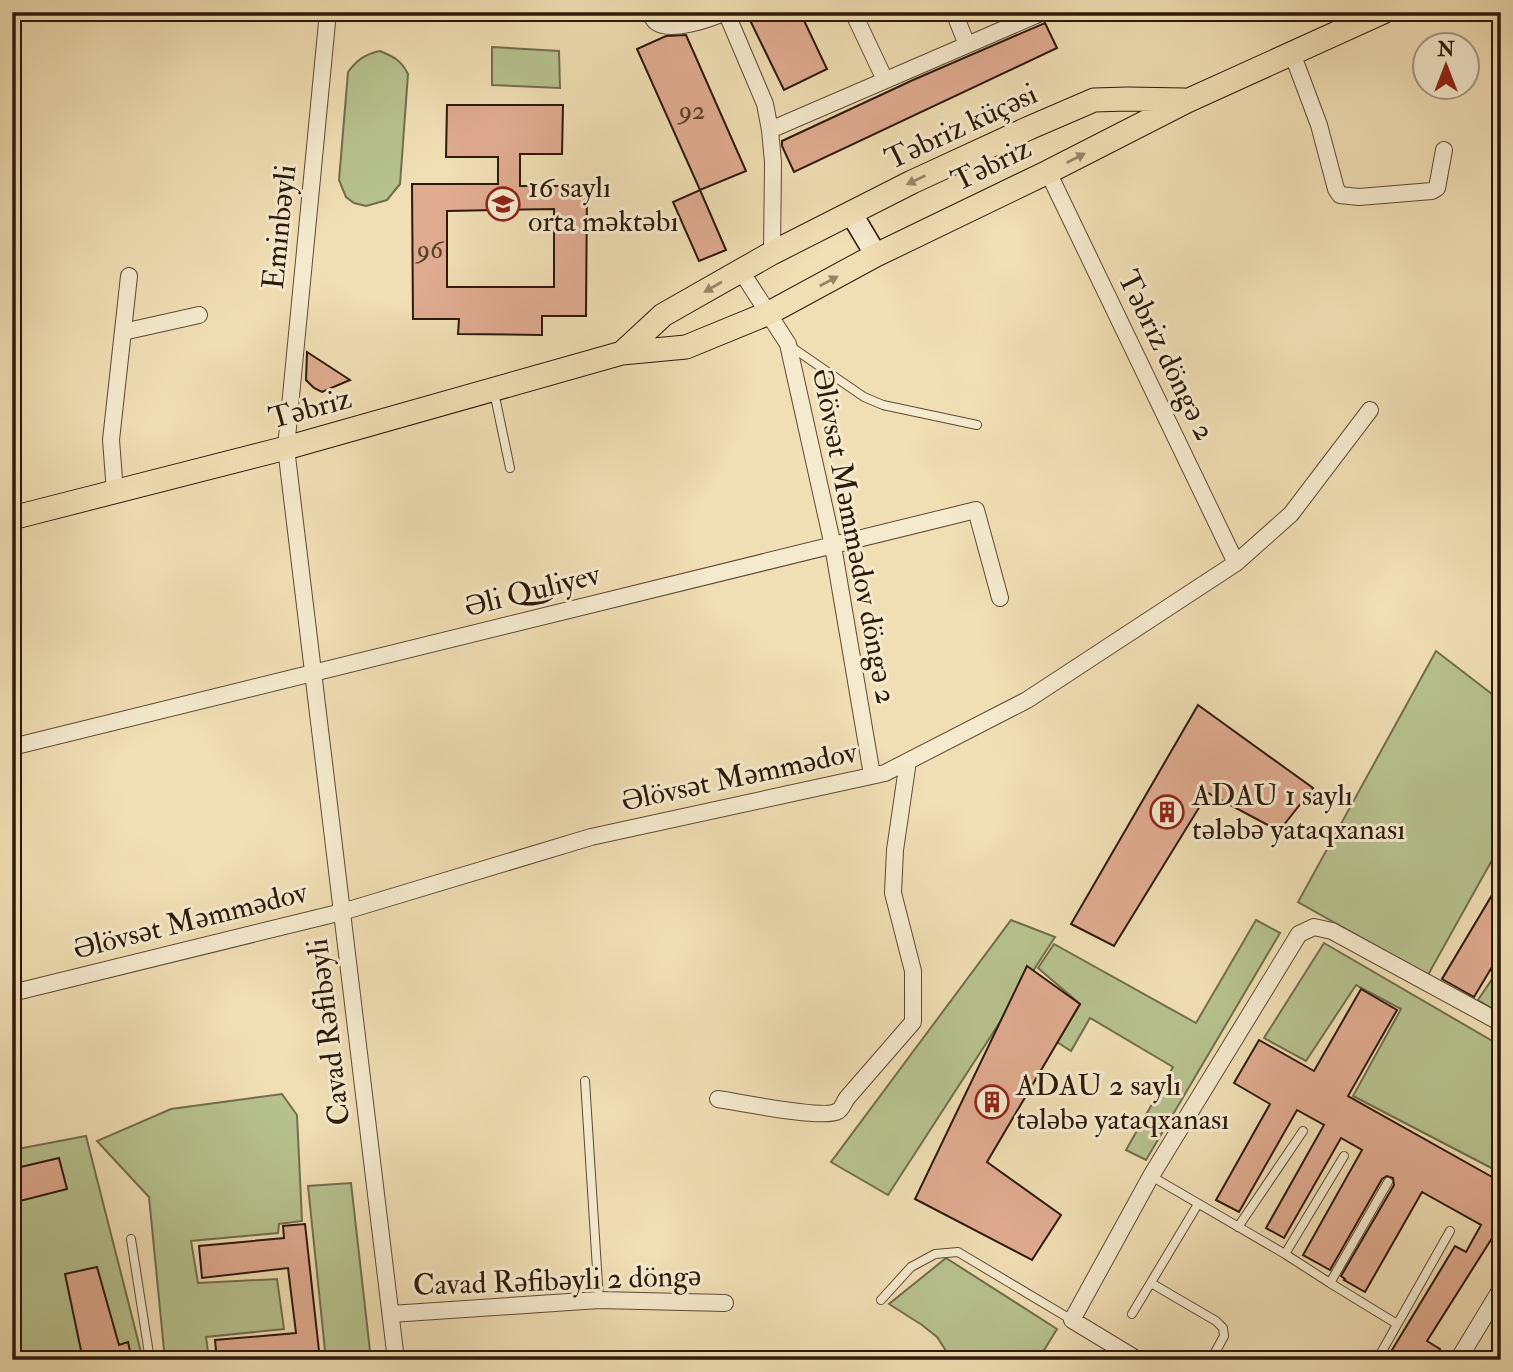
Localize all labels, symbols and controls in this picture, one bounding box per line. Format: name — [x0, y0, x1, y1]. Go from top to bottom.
north arrow — [1412, 32, 1482, 102]
text: N — [1436, 38, 1455, 62]
street label: Təbriz küçəsi — [879, 75, 1043, 177]
house number: 92 — [677, 95, 705, 127]
street label: Təbriz — [945, 129, 1037, 199]
one-way arrow — [1066, 152, 1086, 163]
street label: Eminbəyli — [255, 163, 304, 291]
place label: 16 saylı orta məktəbı — [528, 169, 678, 240]
one-way arrow — [906, 175, 926, 186]
school or university icon: 16 saylı orta məktəbı — [484, 185, 522, 223]
house number: 96 — [415, 234, 445, 266]
street label: Təbriz döngə 2 — [1109, 264, 1224, 446]
one-way arrow — [819, 275, 838, 287]
one-way arrow — [704, 281, 723, 293]
street label: Əlövsət Məmmədov döngə 2 — [804, 365, 905, 707]
street label: Təbriz — [265, 380, 355, 437]
street label: Əli Quliyev — [460, 556, 605, 625]
street label: Əlövsət Məmmədov — [618, 733, 861, 820]
place label: ADAU 1 saylı tələbə yataqxanası — [1191, 777, 1405, 848]
building icon: ADAU 1 saylı tələbə yataqxanası — [1148, 793, 1186, 831]
street label: Əlövsət Məmmədov — [69, 873, 312, 967]
street label: Cavad Rəfibəyli — [299, 936, 358, 1127]
place label: ADAU 2 saylı tələbə yataqxanası — [1015, 1067, 1229, 1138]
building icon: ADAU 2 saylı tələbə yataqxanası — [973, 1083, 1011, 1121]
street label: Cavad Rəfibəyli 2 döngə — [412, 1257, 702, 1304]

